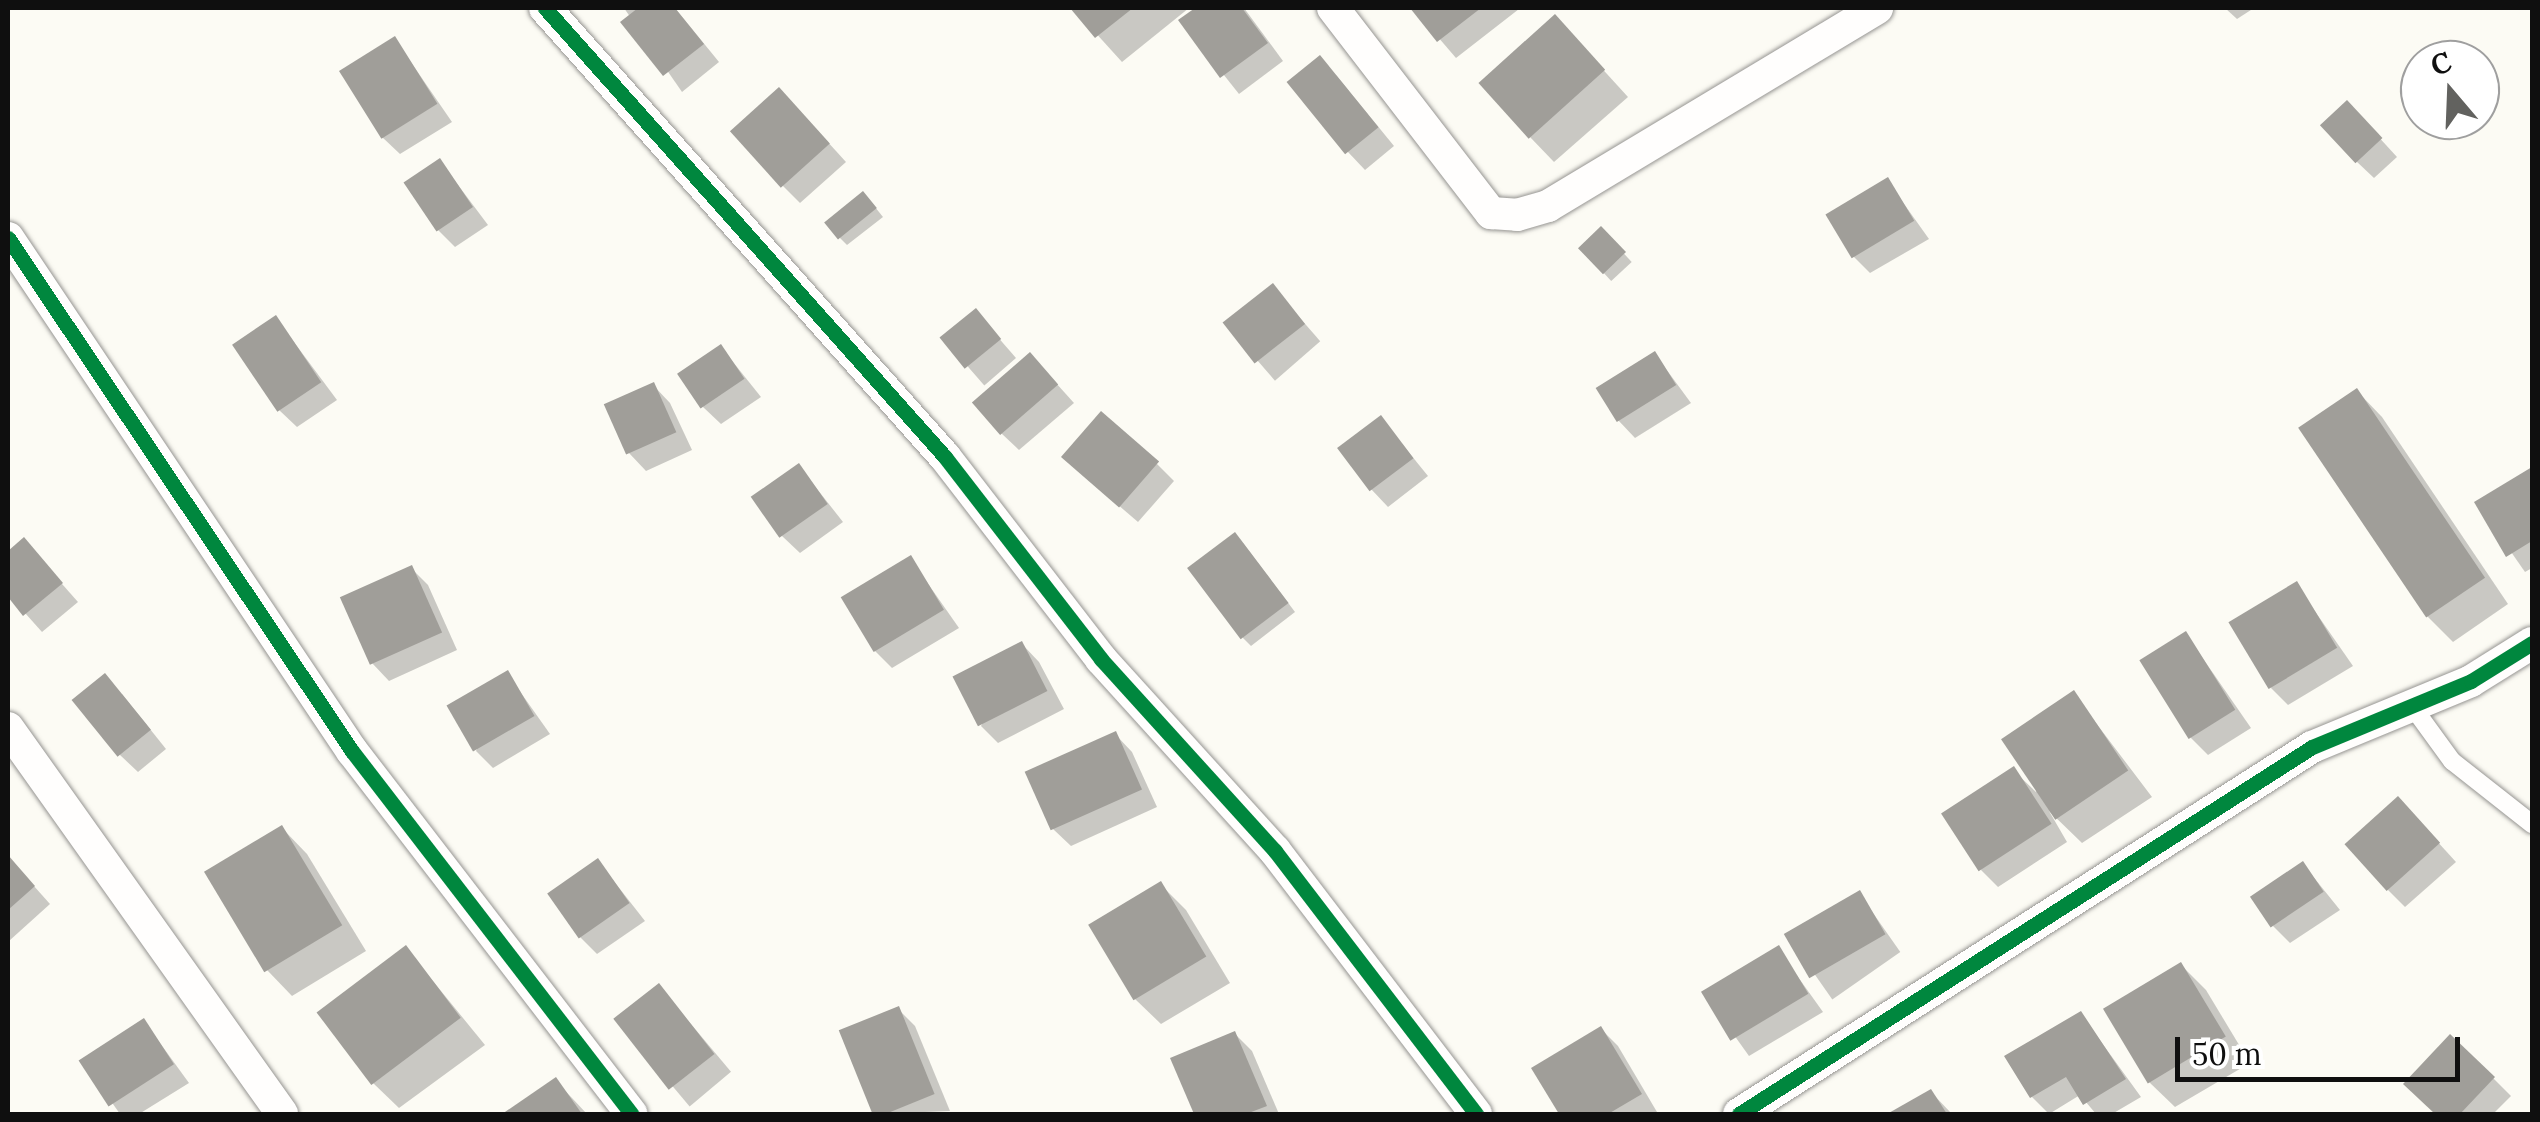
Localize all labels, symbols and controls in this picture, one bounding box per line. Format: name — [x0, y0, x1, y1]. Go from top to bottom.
north arrow — [2400, 40, 2500, 140]
text: С — [2426, 43, 2456, 84]
scale bar — [2180, 1017, 2465, 1079]
text: 50 m — [2192, 1035, 2262, 1073]

